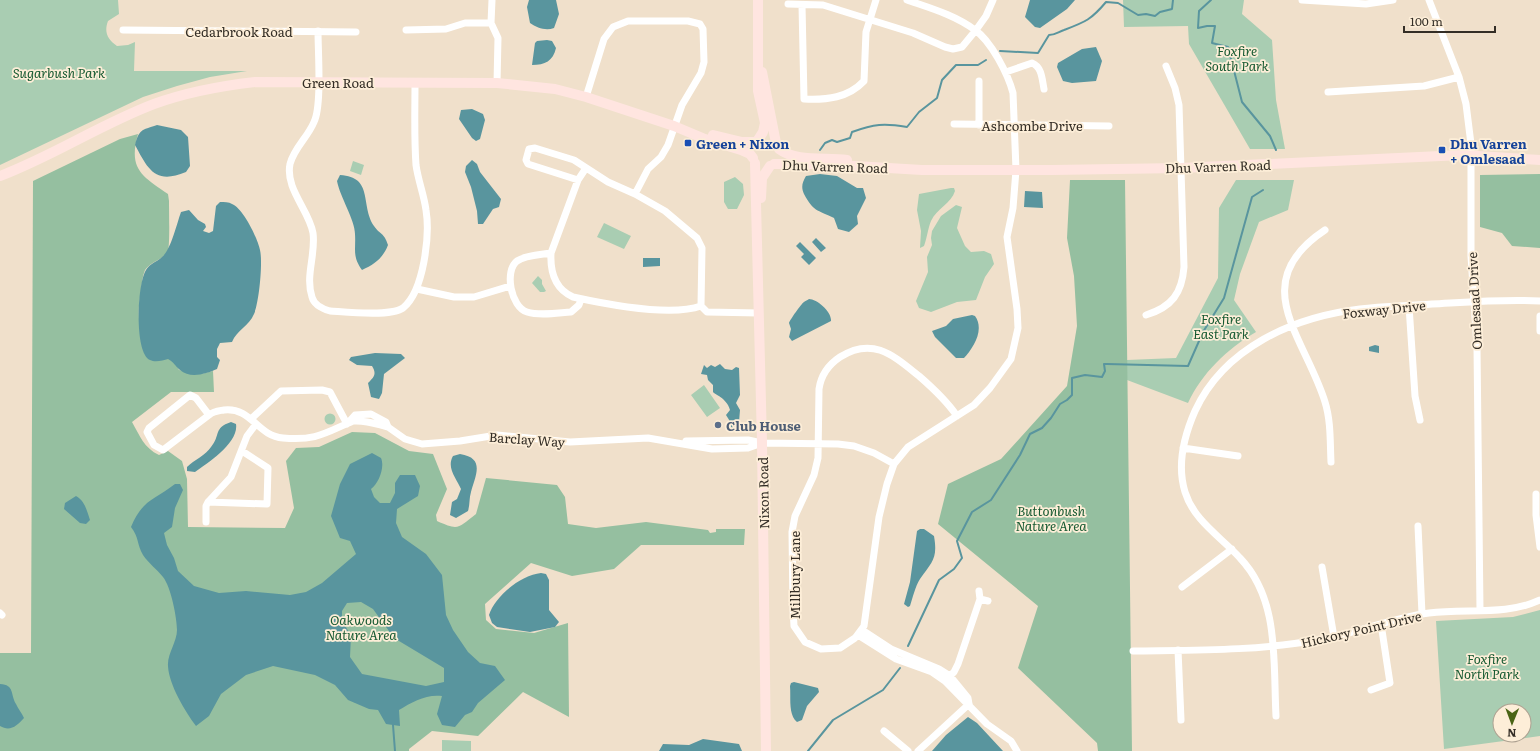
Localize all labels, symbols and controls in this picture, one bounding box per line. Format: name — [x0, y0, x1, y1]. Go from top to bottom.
scale bar — [1404, 8, 1495, 34]
text: 100 m — [1410, 12, 1443, 30]
street label: Cedarbrook Road — [185, 22, 293, 41]
park label: Foxfire South Park — [1205, 41, 1270, 75]
park label: Sugarbush Park — [13, 63, 106, 82]
street label: Green Road — [302, 73, 374, 92]
street label: Ashcombe Drive — [981, 116, 1083, 135]
place label: Green + Nixon — [696, 134, 789, 153]
place label: Dhu Varren + Omlesaad — [1450, 134, 1527, 168]
marker: Green + Nixon — [683, 138, 693, 148]
marker: Dhu Varren + Omlesaad — [1437, 145, 1447, 155]
street label: Dhu Varren Road — [782, 155, 888, 177]
street label: Dhu Varren Road — [1165, 155, 1271, 177]
street label: Omlesaad Drive — [1462, 251, 1486, 350]
street label: Foxway Drive — [1341, 295, 1427, 323]
park label: Foxfire East Park — [1193, 309, 1250, 343]
place label: Club House — [726, 416, 801, 435]
marker: Club House — [713, 420, 723, 430]
street label: Barclay Way — [488, 427, 566, 451]
street label: Nixon Road — [753, 457, 773, 529]
park label: Buttonbush Nature Area — [1015, 501, 1087, 535]
street label: Millbury Lane — [785, 530, 804, 619]
street label: Hickory Point Drive — [1299, 606, 1423, 652]
park label: Oakwoods Nature Area — [325, 610, 397, 644]
park label: Foxfire North Park — [1455, 649, 1520, 683]
north arrow — [1492, 703, 1532, 743]
text: N — [1507, 726, 1517, 742]

